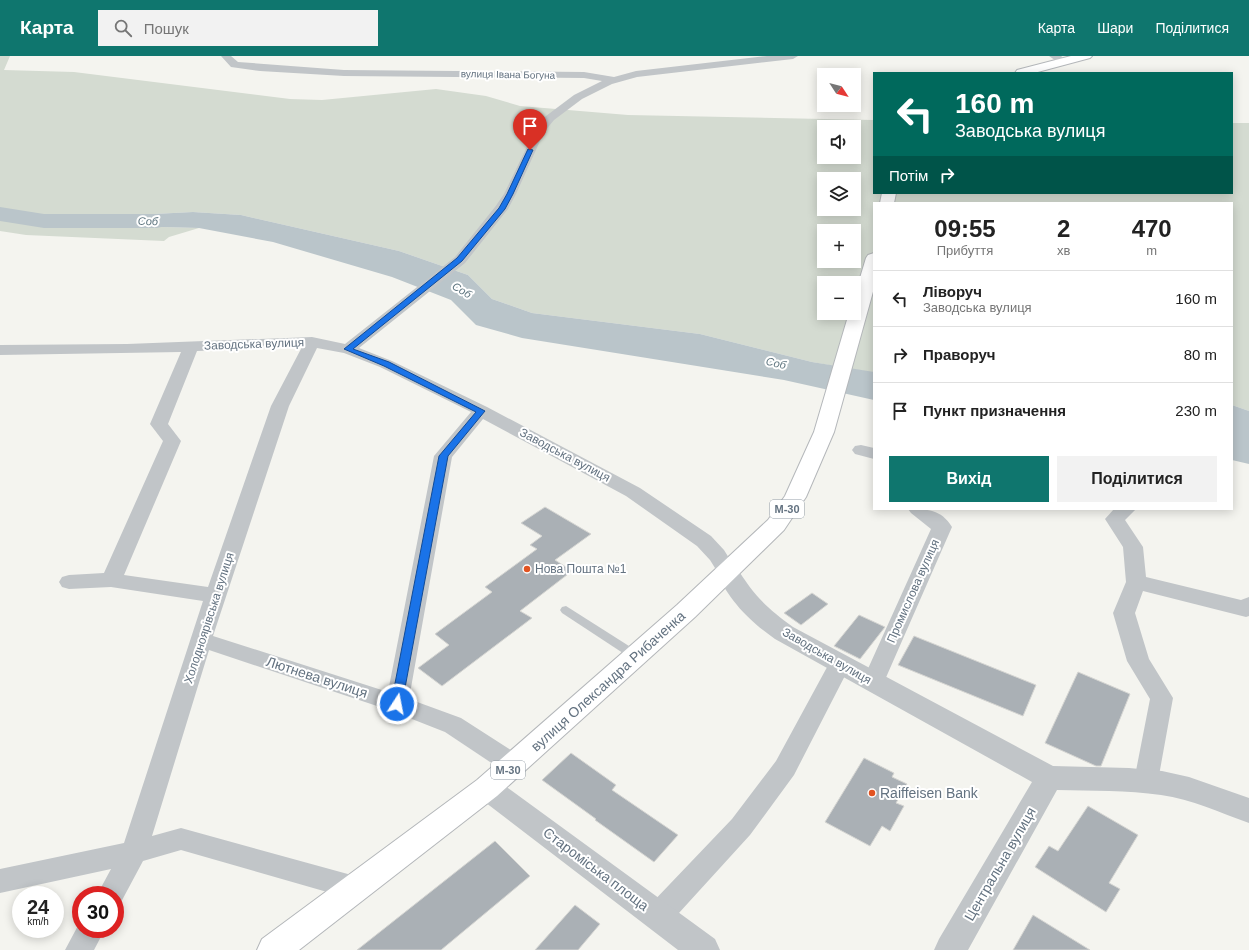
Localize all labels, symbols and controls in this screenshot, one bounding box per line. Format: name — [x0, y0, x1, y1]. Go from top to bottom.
search box — [98, 10, 378, 46]
text: Карта — [20, 17, 74, 38]
icon: search — [112, 17, 134, 39]
text: Пошук — [144, 20, 189, 37]
text: Карта — [1038, 20, 1075, 36]
text: Шари — [1097, 20, 1133, 36]
text: Поділитися — [1155, 20, 1229, 36]
street label: вулиця Івана Богуна — [461, 68, 556, 81]
north arrow — [817, 68, 861, 112]
map controls — [817, 68, 861, 320]
icon: left — [889, 88, 941, 140]
text: 160 m — [955, 88, 1034, 119]
pin — [513, 109, 547, 150]
icon: arrive — [519, 115, 541, 137]
button: sound — [817, 120, 861, 164]
text: Заводська вулиця — [955, 121, 1105, 141]
icon: right — [936, 164, 958, 186]
text: Потім — [889, 167, 928, 184]
button: layers — [817, 172, 861, 216]
water label: Соб — [138, 215, 159, 227]
text: 09:55 — [934, 215, 996, 242]
text: 2 — [1057, 215, 1070, 242]
text: 470 — [1132, 215, 1172, 242]
button: + — [817, 224, 861, 268]
text: Прибуття — [937, 243, 993, 258]
text: хв — [1057, 243, 1070, 258]
text: m — [1146, 243, 1157, 258]
button: − — [817, 276, 861, 320]
water label: Соб — [450, 280, 474, 301]
text: Ліворуч — [923, 283, 982, 300]
icon: left — [889, 288, 911, 310]
text: 160 m — [1175, 290, 1217, 307]
text: Заводська вулиця — [923, 300, 1032, 315]
street label: Заводська вулиця — [204, 335, 304, 353]
icon: right — [889, 344, 911, 366]
text: Праворуч — [923, 346, 996, 363]
text: 80 m — [1184, 346, 1217, 363]
water label: Соб — [765, 355, 788, 371]
icon: arrive — [889, 400, 911, 422]
text: Пункт призначення — [923, 402, 1066, 419]
text: 230 m — [1175, 402, 1217, 419]
street label: Заводська вулиця — [517, 425, 613, 485]
button: Вихід — [889, 456, 1049, 502]
button: Поділитися — [1057, 456, 1217, 502]
road number: М-30 — [770, 500, 804, 518]
street label: Промислова вулиця — [884, 537, 942, 645]
street label: Холодноярівська вулиця — [181, 551, 237, 685]
place label: Нова Пошта №1 — [535, 562, 627, 576]
marker: Нова Пошта №1 — [522, 564, 532, 574]
street label: вулиця Олександра Рибаченка — [528, 607, 688, 754]
street label: Заводська вулиця — [780, 625, 874, 687]
street label: Лютнева вулиця — [264, 653, 370, 701]
position arrow — [376, 683, 418, 725]
road number: М-30 — [491, 761, 525, 779]
place label: Raiffeisen Bank — [880, 785, 979, 801]
marker: Raiffeisen Bank — [867, 788, 877, 798]
street label: Центральна вулиця — [961, 805, 1039, 923]
street label: Староміська площа — [540, 824, 652, 914]
speed limit sign: 30 — [72, 886, 124, 938]
text: 24 — [27, 896, 49, 918]
text: km/h — [27, 916, 49, 927]

